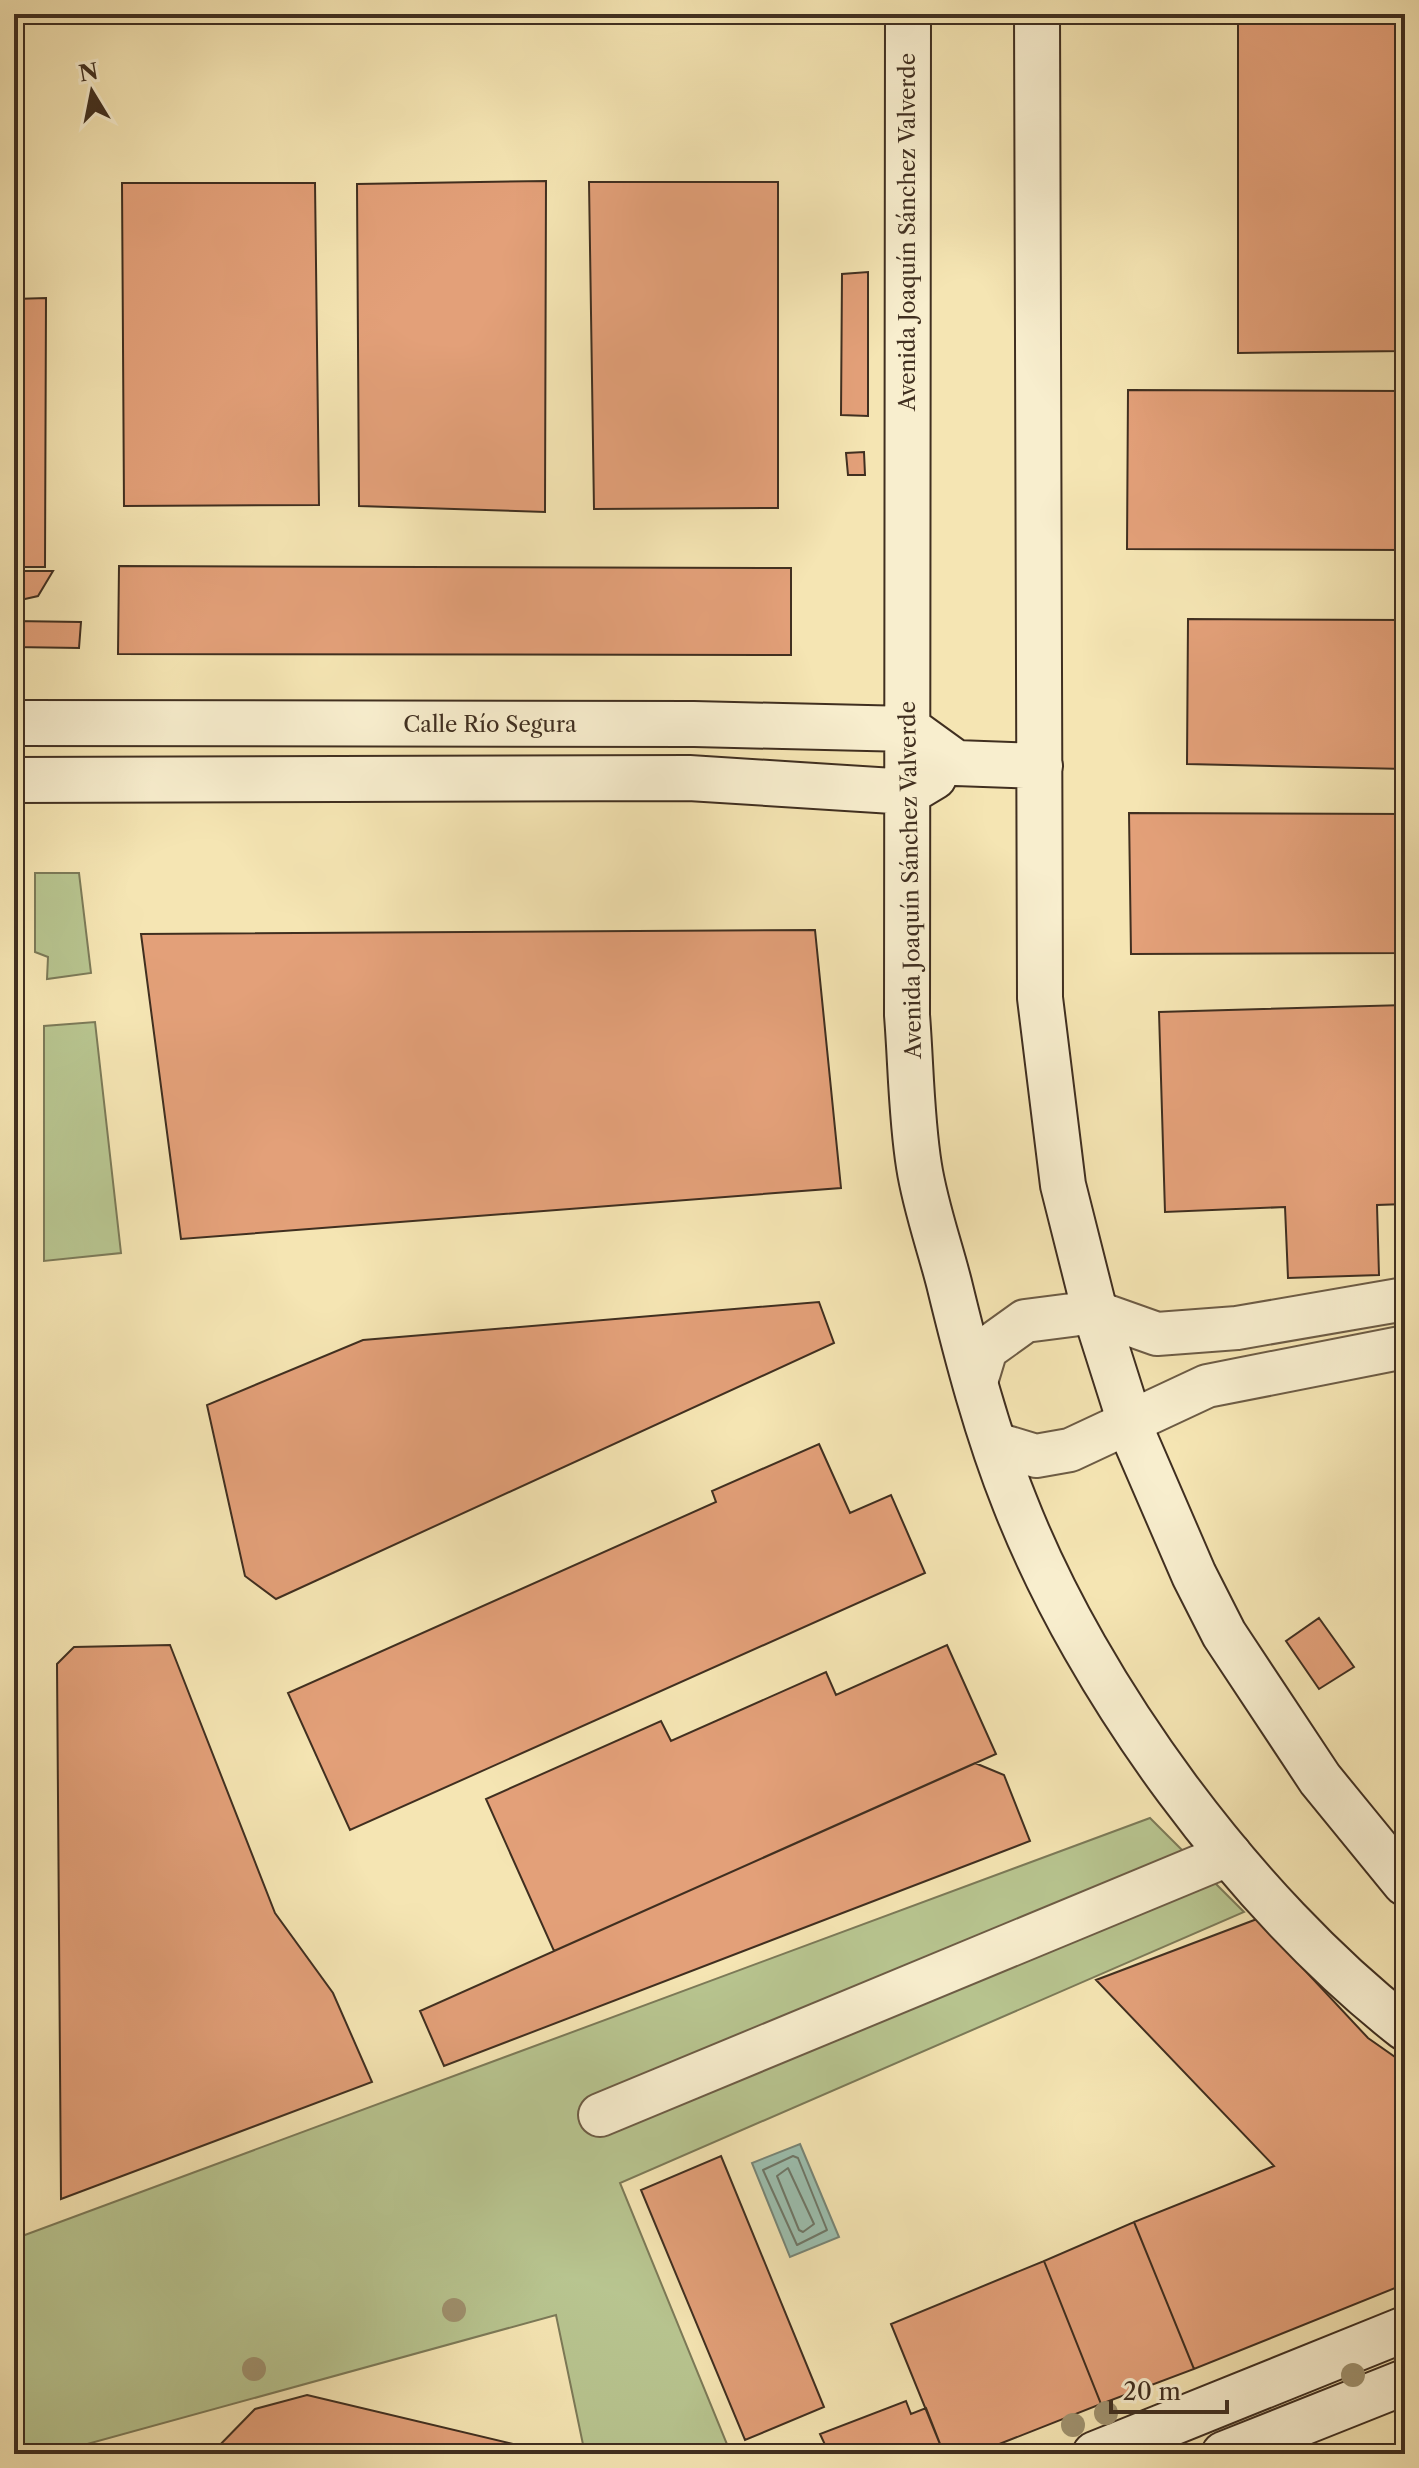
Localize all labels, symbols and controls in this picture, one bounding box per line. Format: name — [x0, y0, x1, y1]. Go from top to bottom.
north arrow — [52, 52, 132, 132]
street label: Avenida Joaquín Sánchez Valverde — [894, 53, 921, 412]
text: N — [77, 58, 100, 88]
street label: Avenida Joaquín Sánchez Valverde — [894, 701, 927, 1060]
street label: Calle Río Segura — [403, 711, 577, 738]
scale bar — [1111, 2364, 1227, 2414]
text: 20 m — [1123, 2377, 1181, 2406]

